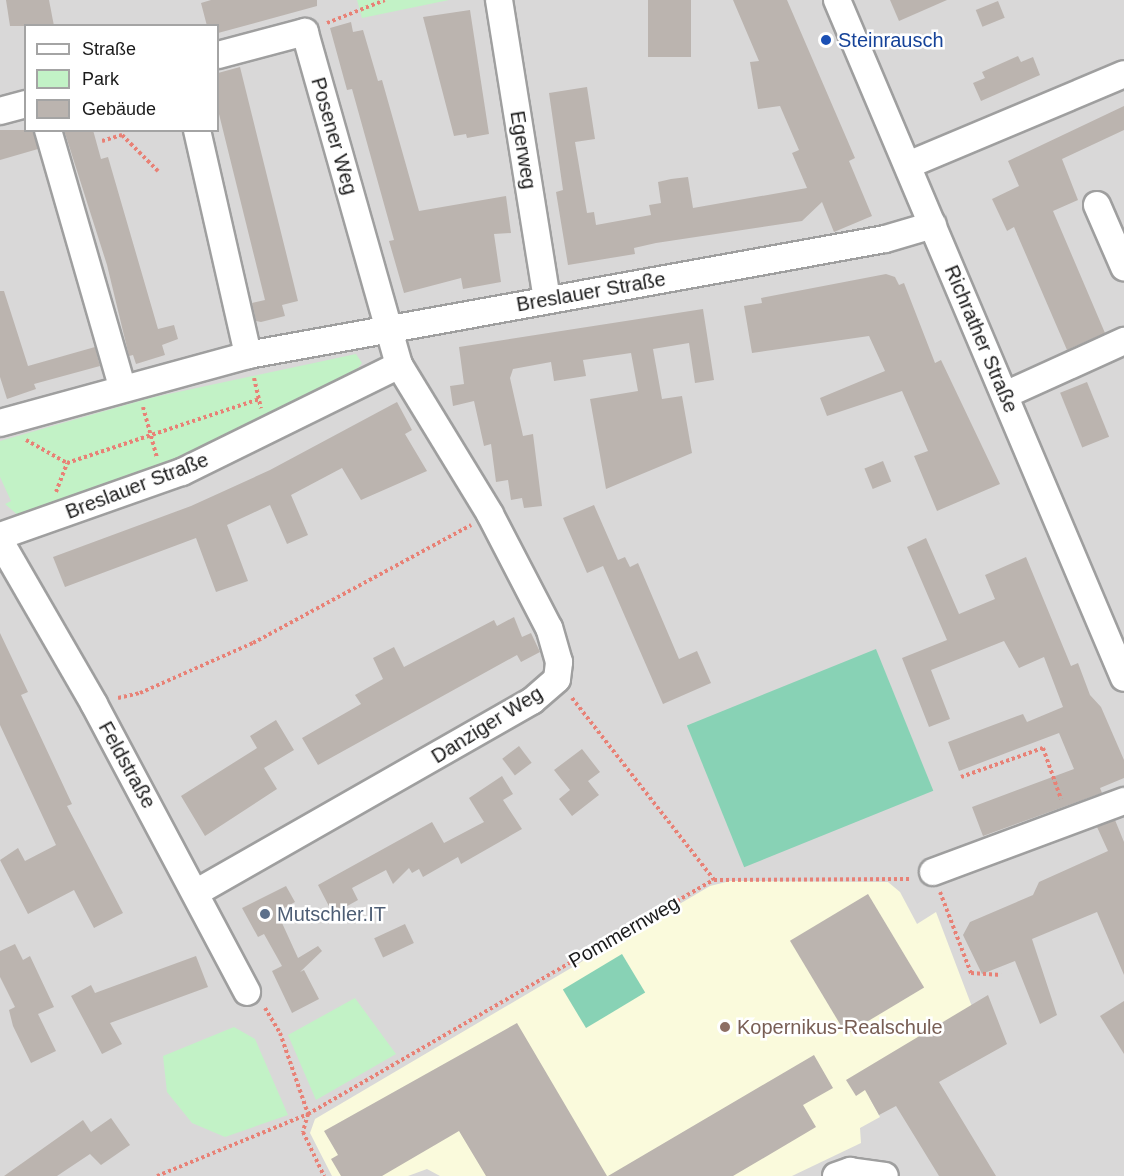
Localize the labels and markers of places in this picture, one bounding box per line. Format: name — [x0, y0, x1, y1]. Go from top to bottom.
place label: Steinrausch — [838, 28, 944, 52]
marker: Steinrausch — [819, 33, 833, 47]
place label: Mutschler.IT — [277, 902, 386, 926]
marker: Mutschler.IT — [258, 907, 272, 921]
place label: Kopernikus-Realschule — [737, 1015, 943, 1039]
marker: Kopernikus-Realschule — [718, 1020, 732, 1034]

